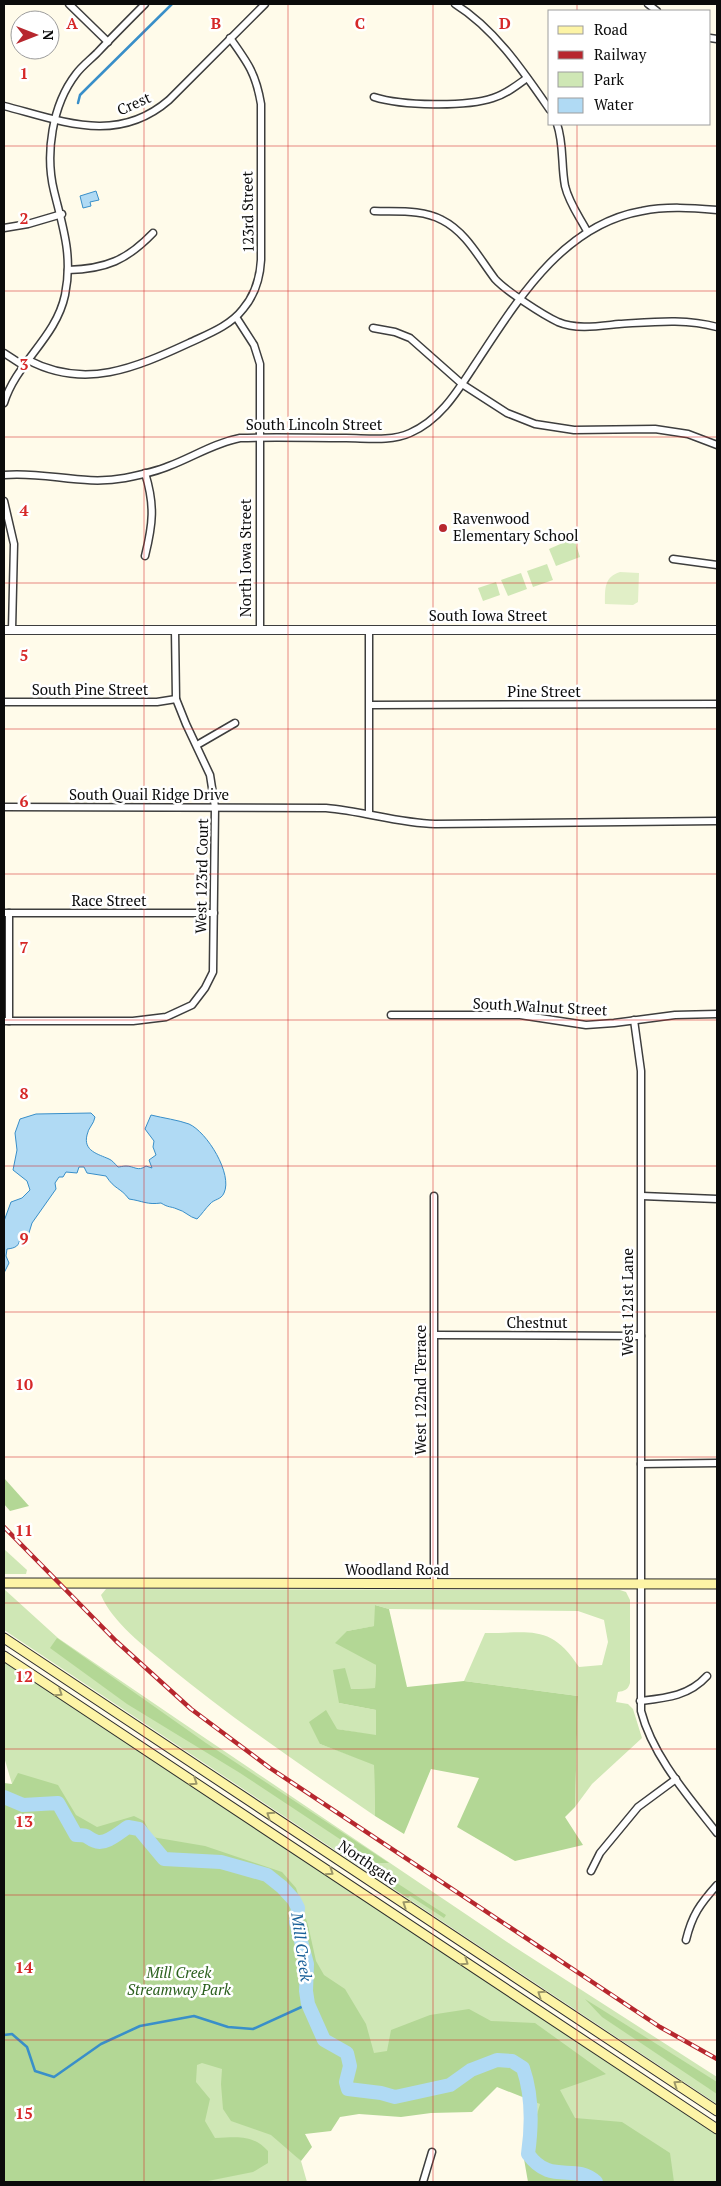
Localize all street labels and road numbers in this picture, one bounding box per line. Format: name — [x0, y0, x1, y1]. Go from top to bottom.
street label: Crest — [114, 87, 154, 119]
street label: 123rd Street — [236, 171, 258, 253]
street label: South Lincoln Street — [246, 414, 383, 434]
street label: North Iowa Street — [235, 498, 255, 617]
street label: South Iowa Street — [429, 605, 548, 625]
street label: South Pine Street — [32, 679, 149, 699]
street label: Pine Street — [507, 681, 581, 701]
street label: South Quail Ridge Drive — [69, 784, 229, 804]
street label: West 123rd Court — [190, 818, 212, 934]
street label: Race Street — [71, 890, 147, 910]
street label: South Walnut Street — [472, 992, 608, 1020]
street label: West 121st Lane — [617, 1248, 637, 1356]
street label: Chestnut — [506, 1312, 568, 1332]
street label: West 122nd Terrace — [410, 1325, 430, 1455]
street label: Woodland Road — [345, 1559, 449, 1579]
street label: Northgate — [335, 1835, 402, 1889]

